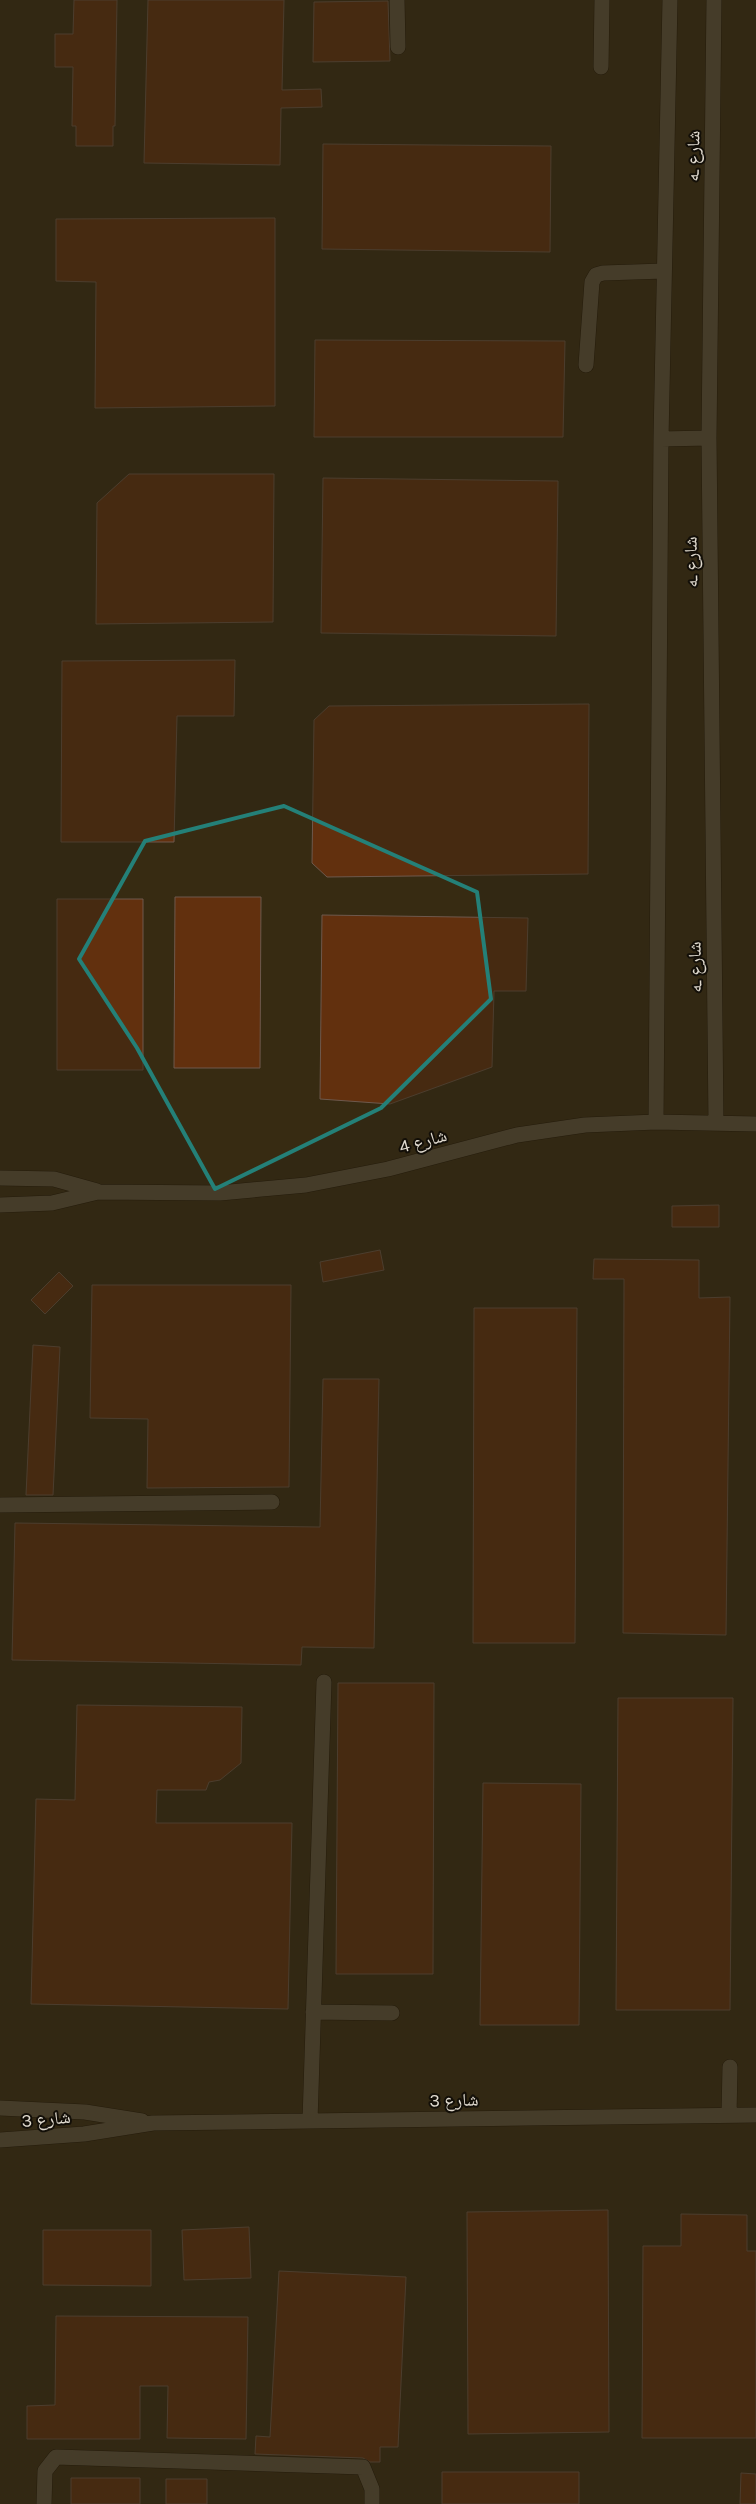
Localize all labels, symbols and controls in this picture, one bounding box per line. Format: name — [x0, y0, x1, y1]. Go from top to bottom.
street label: شارع ـه — [682, 130, 704, 182]
street label: شارع ـه — [680, 536, 702, 588]
street label: شارع ـه — [684, 941, 706, 993]
street label: شارع 4 — [397, 1124, 449, 1158]
street label: شارع 3 — [429, 2089, 479, 2111]
street label: شارع 3 — [21, 2106, 71, 2132]

